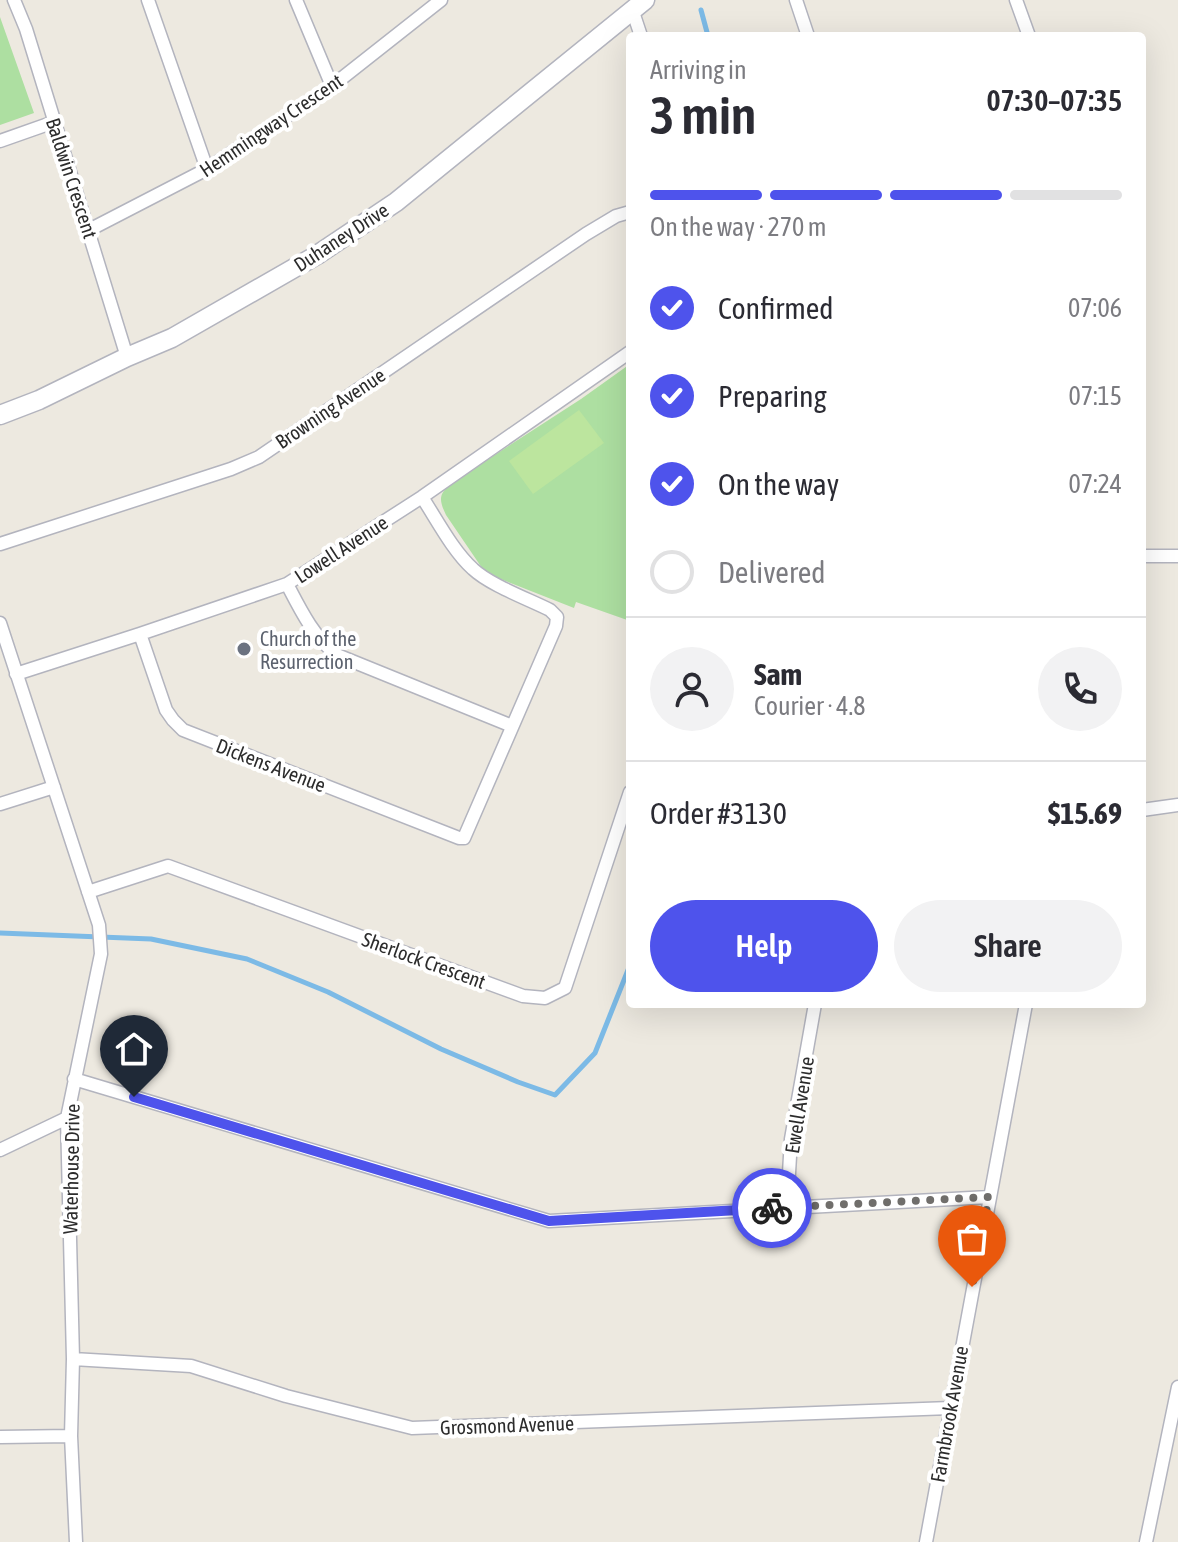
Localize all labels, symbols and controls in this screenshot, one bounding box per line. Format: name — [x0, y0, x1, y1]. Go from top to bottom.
text: Arriving in — [650, 55, 747, 85]
street label: Hemmingway Crescent — [195, 69, 347, 181]
text: 07:30–07:35 — [987, 83, 1122, 117]
text: 3 min — [650, 85, 756, 145]
street label: Baldwin Crescent — [42, 115, 102, 241]
street label: Duhaney Drive — [289, 198, 393, 276]
text: On the way · 270 m — [650, 212, 827, 242]
icon: check — [650, 286, 694, 330]
text: Confirmed — [718, 291, 833, 325]
text: 07:06 — [1068, 293, 1122, 323]
street label: Browning Avenue — [271, 363, 389, 453]
icon: check — [650, 374, 694, 418]
text: Preparing — [718, 379, 827, 413]
text: 07:15 — [1068, 381, 1122, 411]
icon: check — [650, 462, 694, 506]
text: On the way — [718, 467, 839, 501]
text: 07:24 — [1068, 469, 1122, 499]
street label: Lowell Avenue — [290, 510, 392, 588]
text: Delivered — [718, 555, 826, 589]
place label: Church of the Resurrection — [260, 627, 356, 673]
marker: Church of the Resurrection — [235, 640, 253, 658]
button: person — [650, 647, 734, 731]
button: phone — [1038, 647, 1122, 731]
text: Sam — [754, 657, 802, 691]
text: Courier · 4.8 — [754, 691, 865, 721]
street label: Dickens Avenue — [213, 734, 329, 796]
text: Order #3130 — [650, 796, 787, 830]
text: $15.69 — [1048, 796, 1122, 830]
button: Help — [650, 900, 878, 992]
button: Share — [894, 900, 1122, 992]
street label: Sherlock Crescent — [359, 927, 489, 993]
pin — [100, 1015, 168, 1097]
icon: home — [112, 1027, 156, 1071]
street label: Ewell Avenue — [780, 1055, 818, 1155]
street label: Waterhouse Drive — [58, 1104, 84, 1234]
courier — [732, 1168, 812, 1248]
icon: bike — [750, 1186, 794, 1230]
pin — [938, 1205, 1006, 1287]
icon: bag — [950, 1217, 994, 1261]
street label: Farmbrook Avenue — [926, 1344, 972, 1484]
street label: Grosmond Avenue — [440, 1411, 574, 1439]

